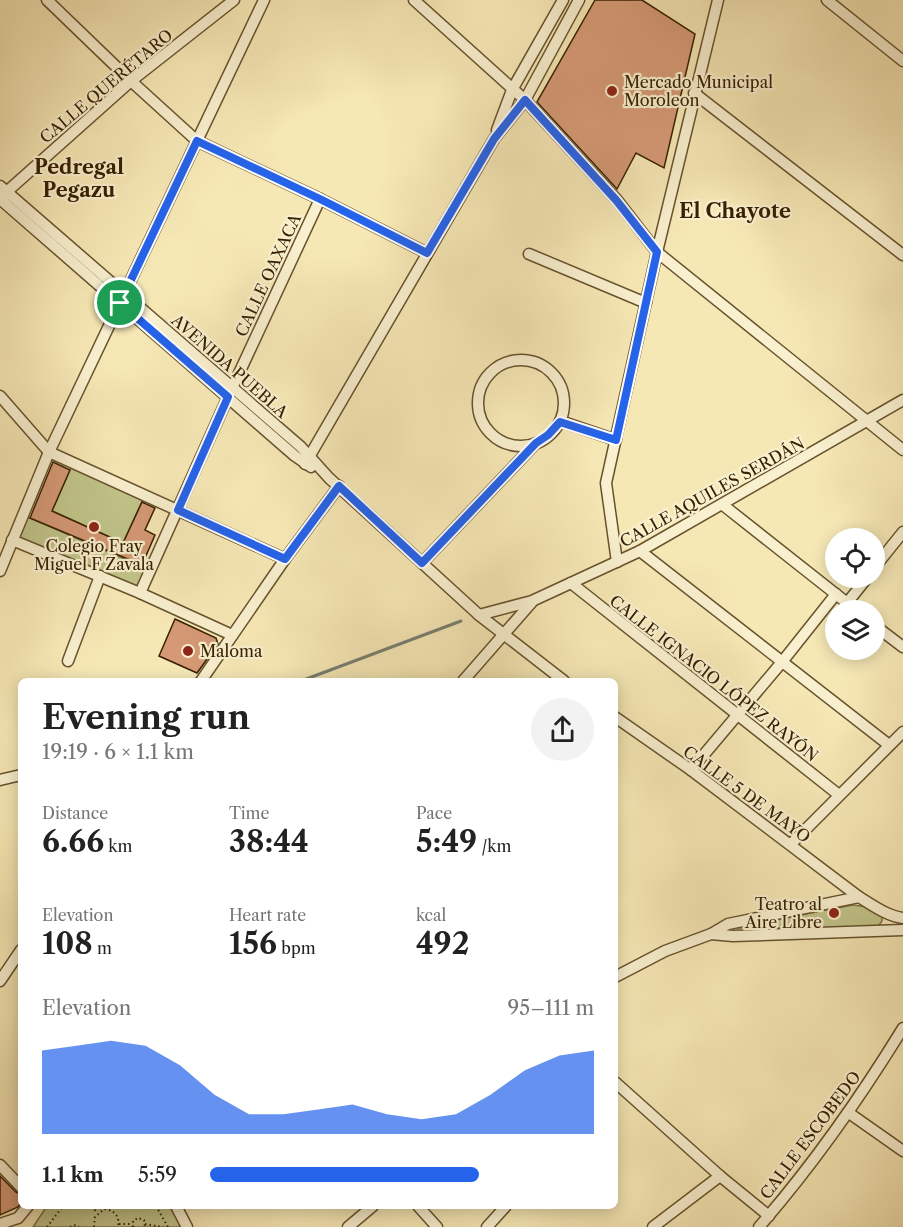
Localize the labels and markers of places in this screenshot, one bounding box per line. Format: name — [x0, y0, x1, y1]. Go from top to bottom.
place label: Mercado Municipal Moroleon — [624, 72, 773, 110]
marker: Mercado Municipal Moroleon — [605, 84, 619, 98]
pin — [94, 277, 145, 328]
marker: Colegio Fray Miguel F Zavala — [87, 520, 101, 534]
place label: Colegio Fray Miguel F Zavala — [34, 536, 155, 574]
place label: Maloma — [200, 641, 263, 661]
marker: Maloma — [181, 644, 195, 658]
place label: Teatro al Aire Libre — [744, 894, 822, 932]
marker: Teatro al Aire Libre — [827, 906, 841, 920]

